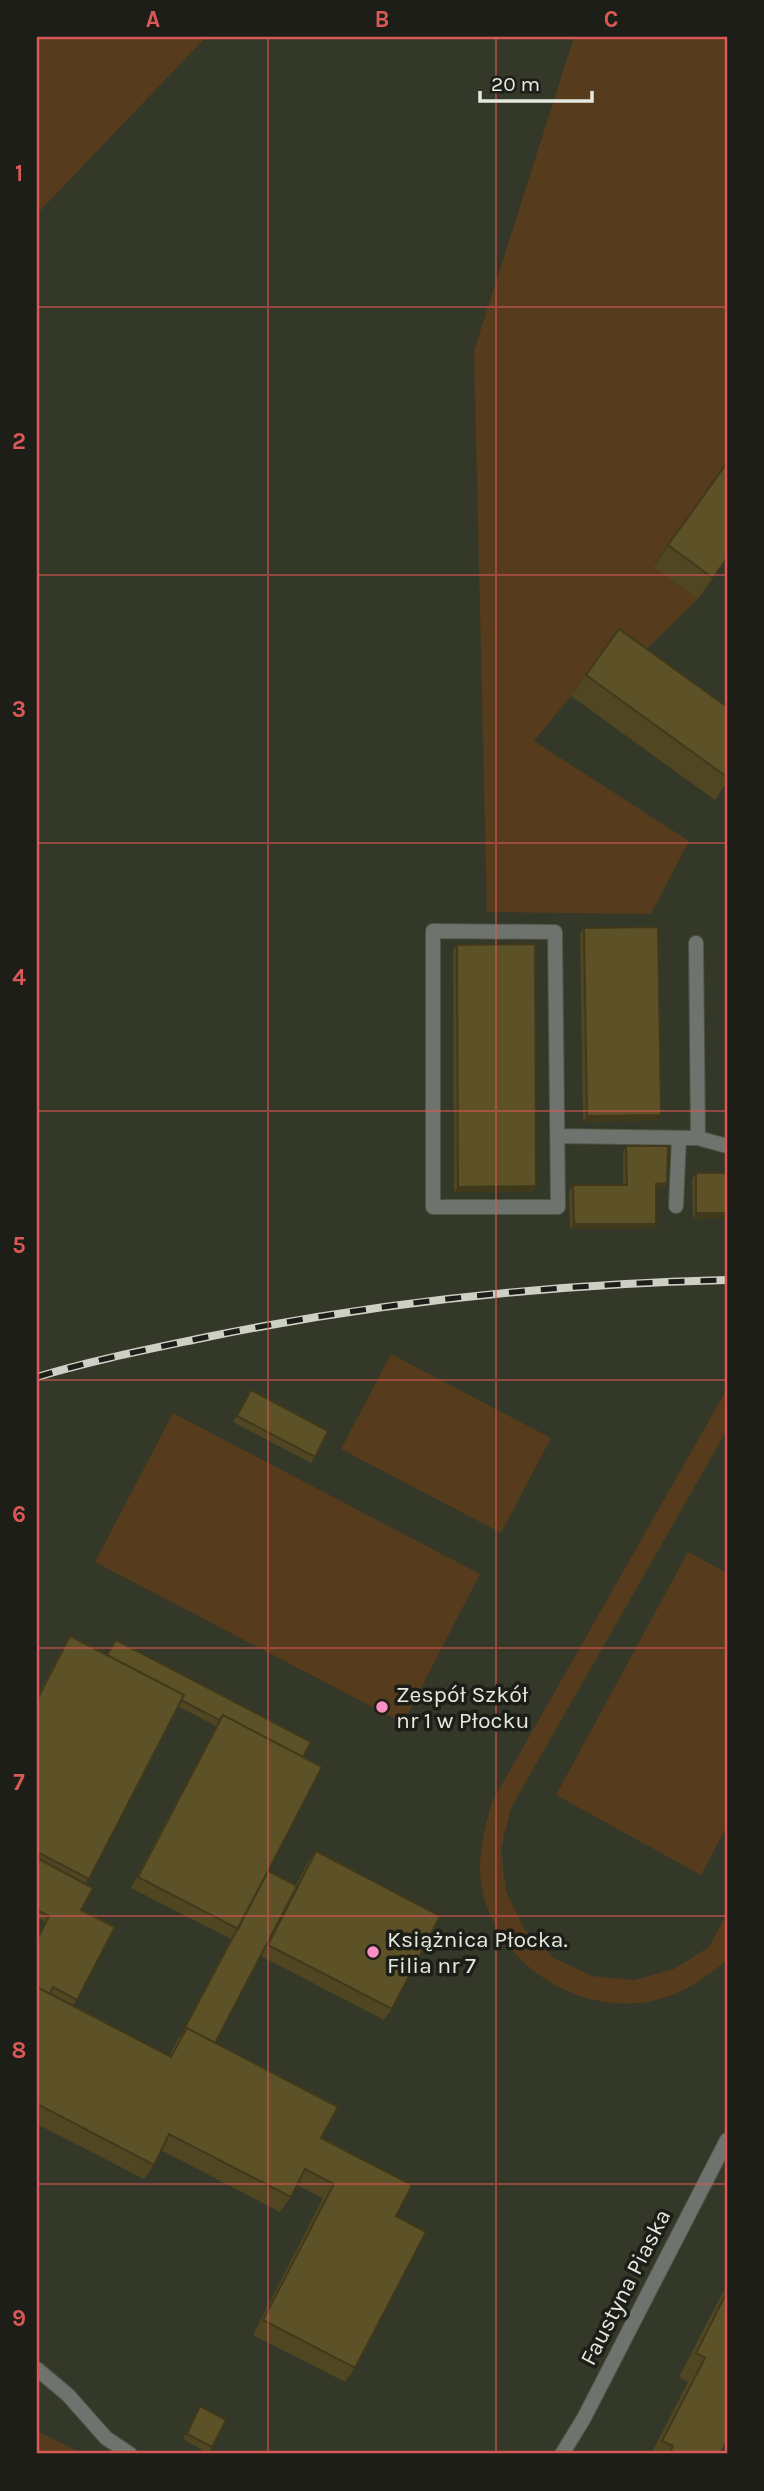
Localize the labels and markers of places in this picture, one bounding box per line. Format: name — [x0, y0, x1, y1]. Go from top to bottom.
place label: Zespół Szkół nr 1 w Płocku — [396, 1681, 529, 1734]
marker: Zespół Szkół nr 1 w Płocku — [374, 1699, 390, 1715]
place label: Książnica Płocka. Filia nr 7 — [387, 1926, 568, 1979]
marker: Książnica Płocka. Filia nr 7 — [365, 1944, 381, 1960]

